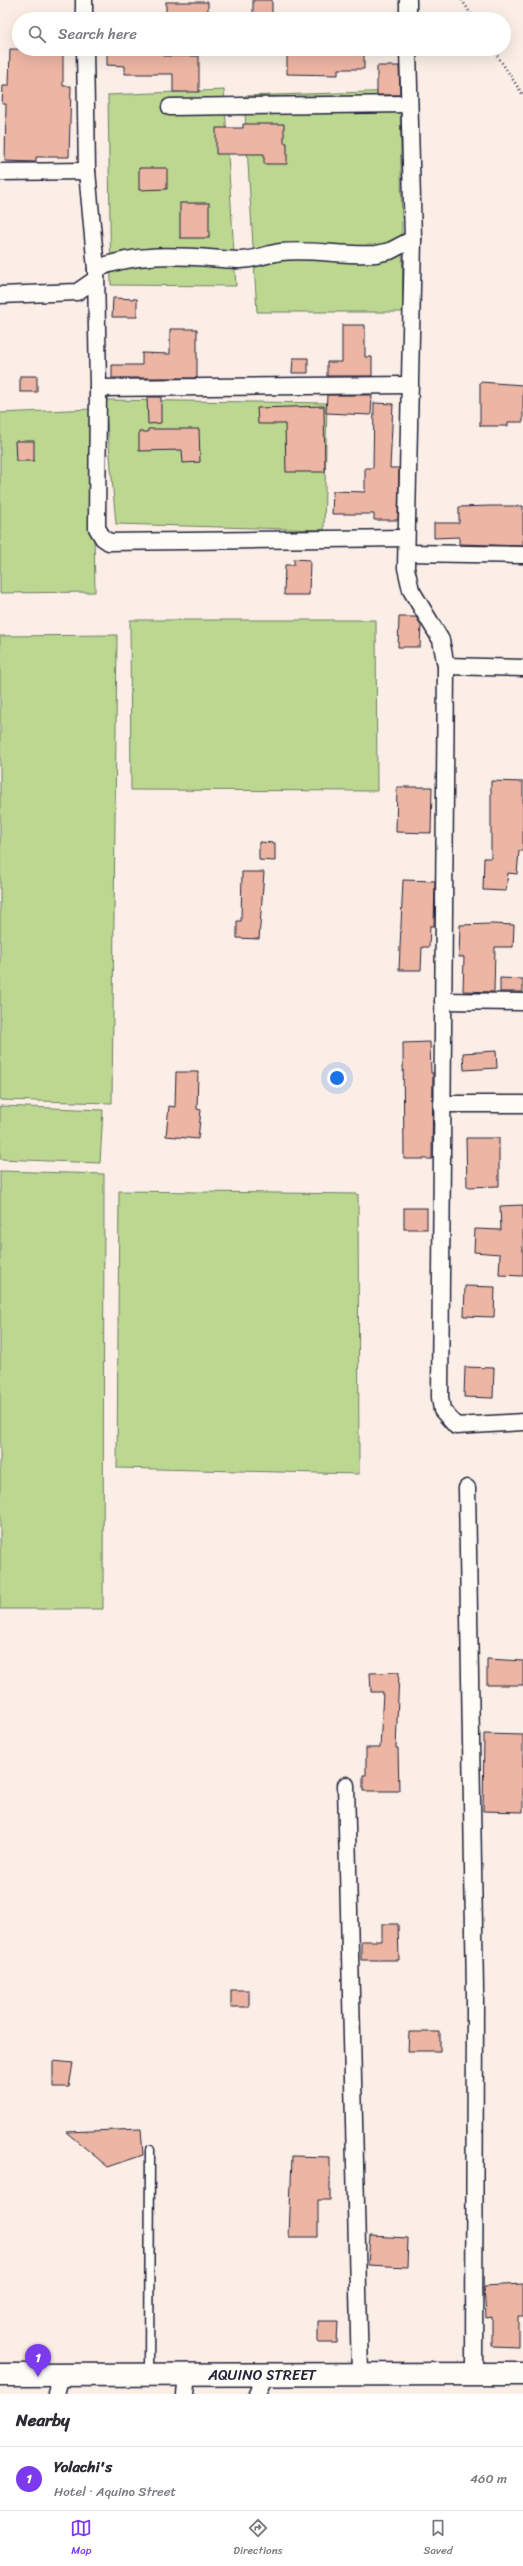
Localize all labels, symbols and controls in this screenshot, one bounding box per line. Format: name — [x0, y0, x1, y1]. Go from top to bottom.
search box — [12, 12, 511, 56]
text: Search here — [58, 21, 137, 47]
icon: search — [26, 23, 48, 45]
your location — [327, 1068, 347, 1088]
pin: 1 — [25, 2344, 51, 2377]
street label: AQUINO STREET — [207, 2362, 317, 2388]
text: Nearby — [16, 2405, 70, 2435]
text: Yolachi's — [54, 2454, 112, 2480]
text: 1 — [26, 2467, 32, 2490]
text: 460 m — [470, 2467, 507, 2490]
text: Hotel · Aquino Street — [54, 2480, 176, 2503]
tab: Map — [70, 2517, 92, 2560]
tab: Directions — [233, 2517, 283, 2560]
tab: Saved — [424, 2517, 453, 2560]

